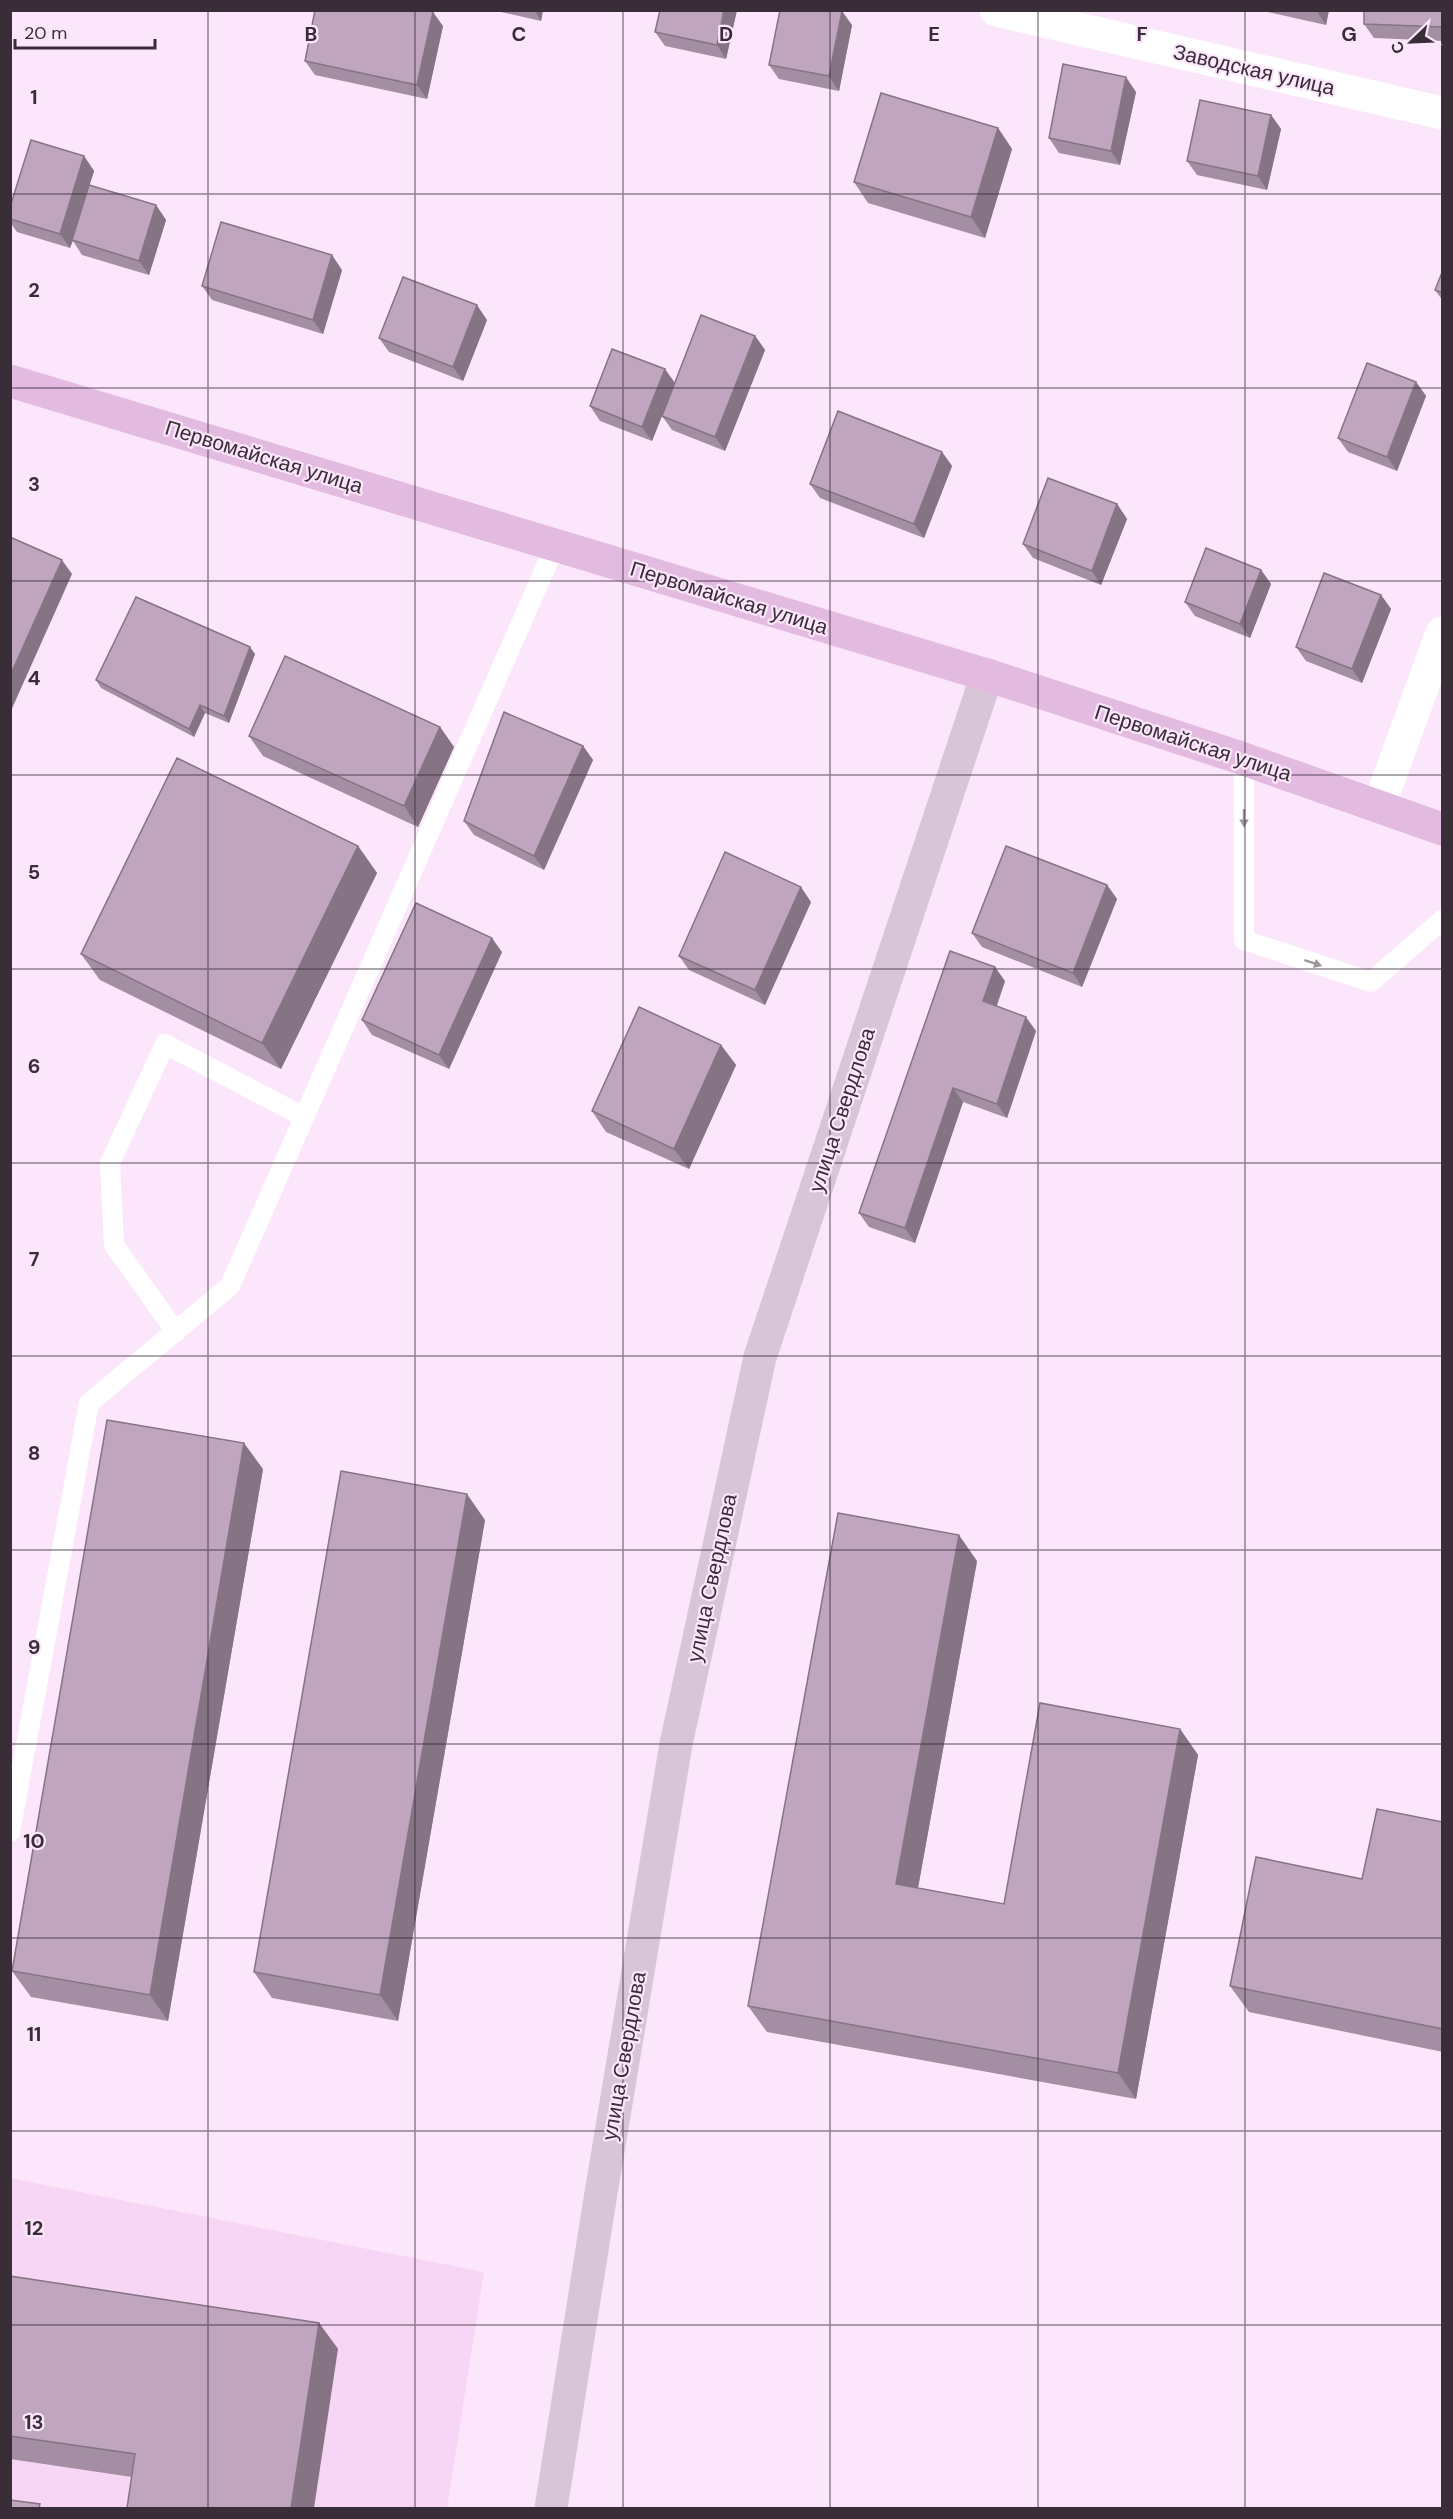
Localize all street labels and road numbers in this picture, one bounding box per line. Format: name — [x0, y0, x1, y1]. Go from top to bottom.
street label: Заводская улица — [1170, 38, 1338, 102]
street label: Первомайская улица — [162, 414, 367, 501]
street label: Первомайская улица — [627, 555, 832, 642]
street label: Первомайская улица — [1091, 698, 1295, 788]
street label: улица Свердлова — [802, 1024, 882, 1196]
street label: улица Свердлова — [680, 1491, 744, 1665]
street label: улица Свердлова — [595, 1969, 653, 2143]

